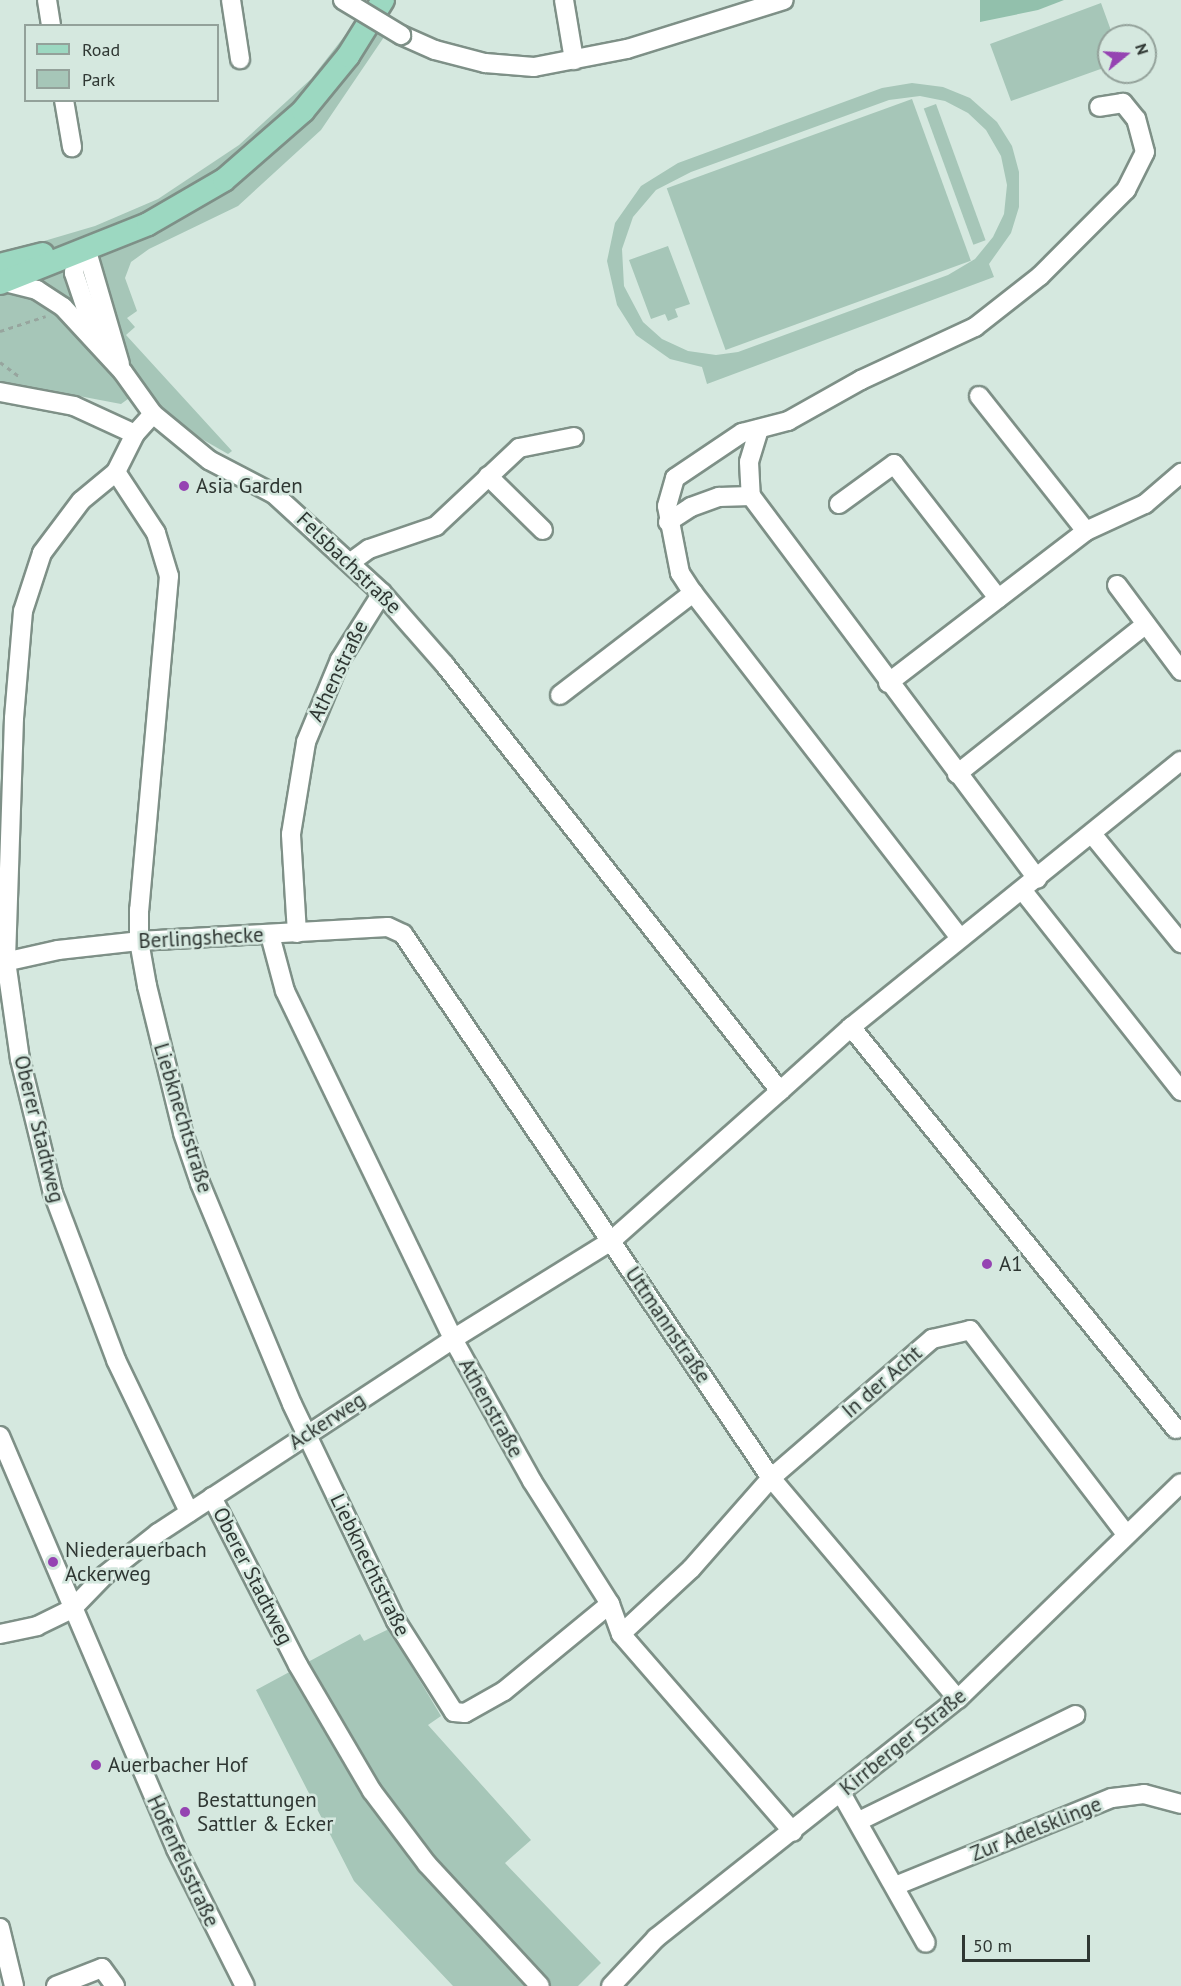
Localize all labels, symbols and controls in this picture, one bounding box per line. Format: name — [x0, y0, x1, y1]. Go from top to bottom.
legend — [24, 24, 219, 102]
north arrow — [1097, 24, 1157, 84]
text: Road — [82, 38, 120, 61]
text: N — [1131, 41, 1153, 57]
text: Park — [82, 68, 115, 91]
place label: Asia Garden — [196, 473, 303, 499]
marker: Asia Garden — [177, 479, 191, 493]
street label: Felsbachstraße — [291, 507, 407, 619]
street label: Athenstraße — [303, 616, 373, 726]
street label: Berlingshecke — [138, 922, 264, 954]
street label: Liebknechtstraße — [148, 1040, 218, 1196]
street label: Oberer Stadtweg — [9, 1053, 69, 1205]
place label: A1 — [999, 1251, 1023, 1277]
marker: A1 — [980, 1257, 994, 1271]
street label: Uttmannstraße — [620, 1262, 716, 1388]
street label: In der Acht — [837, 1340, 927, 1424]
street label: Athenstraße — [453, 1354, 529, 1462]
street label: Ackerweg — [284, 1387, 370, 1455]
street label: Liebknechtstraße — [325, 1490, 415, 1640]
street label: Oberer Stadtweg — [208, 1503, 298, 1649]
place label: Niederauerbach Ackerweg — [65, 1537, 207, 1587]
marker: Niederauerbach Ackerweg — [46, 1555, 60, 1569]
street label: Kirrberger Straße — [835, 1683, 971, 1801]
place label: Auerbacher Hof — [108, 1752, 247, 1778]
marker: Auerbacher Hof — [89, 1758, 103, 1772]
place label: Bestattungen Sattler & Ecker — [197, 1787, 333, 1837]
street label: Hofenfelsstraße — [141, 1791, 225, 1931]
street label: Zur Adelsklinge — [967, 1791, 1105, 1867]
marker: Bestattungen Sattler & Ecker — [178, 1805, 192, 1819]
scale bar — [965, 1923, 1092, 1961]
text: 50 m — [973, 1934, 1012, 1957]

